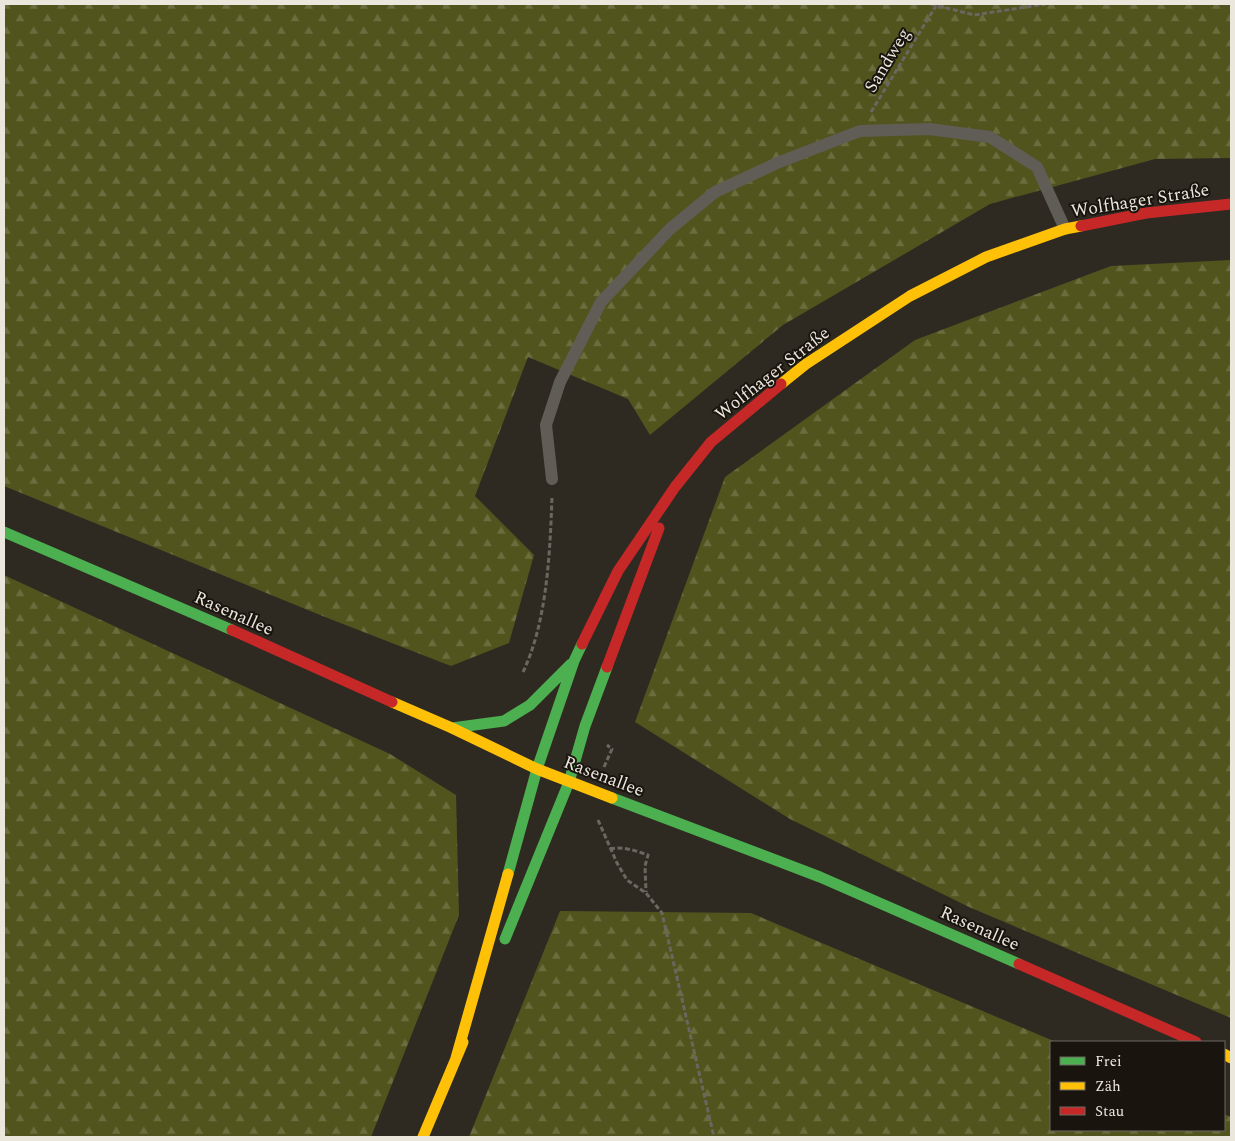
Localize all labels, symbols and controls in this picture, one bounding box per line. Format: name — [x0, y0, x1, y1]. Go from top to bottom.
street label: Sandweg — [857, 23, 917, 98]
street label: Wolfhager Straße — [1069, 176, 1211, 225]
street label: Wolfhager Straße — [709, 320, 836, 427]
street label: Rasenallee — [190, 584, 278, 643]
street label: Rasenallee — [560, 749, 648, 804]
street label: Rasenallee — [936, 899, 1024, 958]
legend — [1050, 1041, 1225, 1131]
text: Frei — [1095, 1050, 1122, 1073]
text: Zäh — [1095, 1075, 1121, 1098]
text: Stau — [1095, 1100, 1124, 1123]

